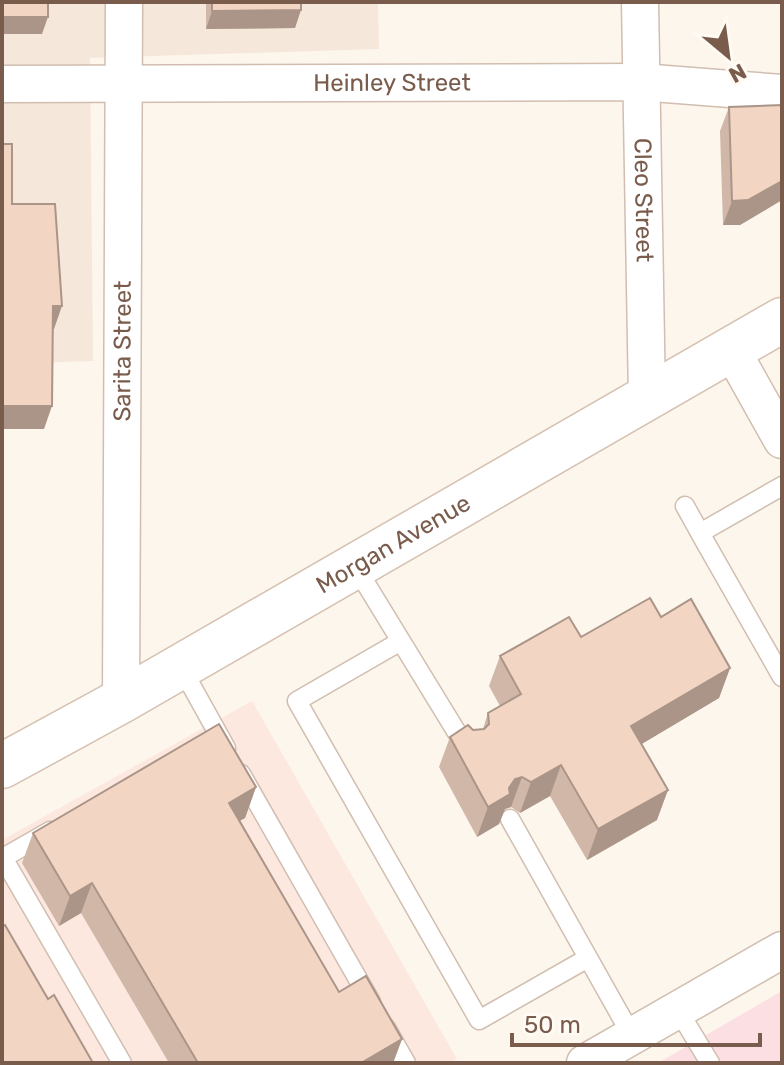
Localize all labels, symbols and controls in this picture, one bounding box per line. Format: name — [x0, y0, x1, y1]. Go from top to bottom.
north arrow — [688, 16, 768, 96]
text: N — [724, 57, 751, 89]
street label: Heinley Street — [313, 69, 471, 97]
street label: Cleo Street — [628, 138, 659, 262]
street label: Sarita Street — [108, 280, 137, 422]
street label: Morgan Avenue — [311, 489, 475, 599]
scale bar — [512, 997, 760, 1047]
text: 50 m — [524, 1011, 581, 1039]

